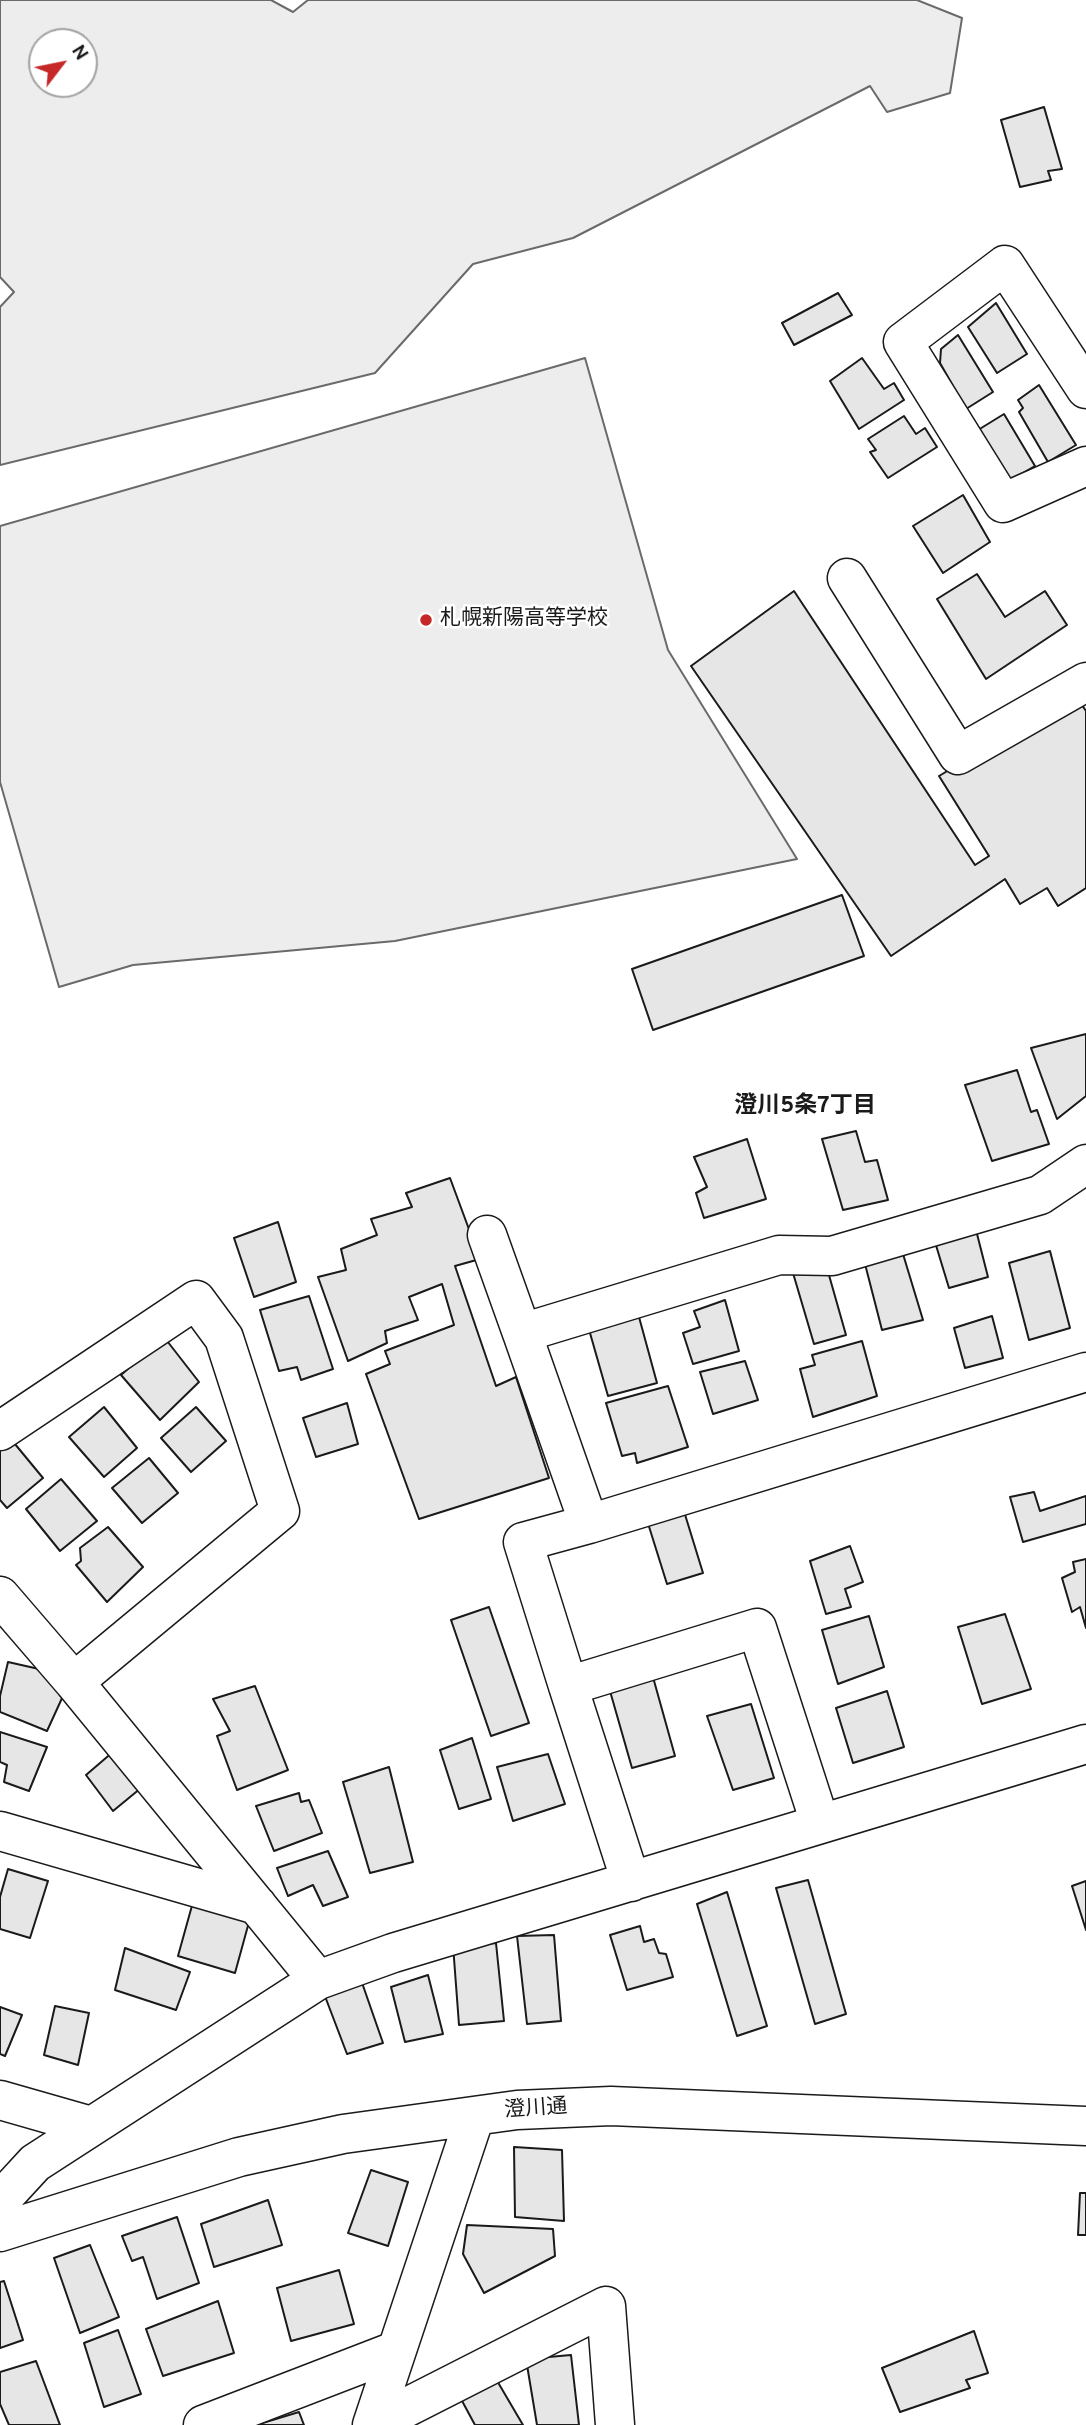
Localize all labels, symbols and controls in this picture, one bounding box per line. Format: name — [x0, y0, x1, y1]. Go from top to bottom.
north arrow — [28, 28, 98, 98]
text: N — [65, 41, 93, 65]
place label: 札幌新陽高等学校 — [440, 607, 608, 633]
marker: 札幌新陽高等学校 — [418, 612, 434, 628]
district label: 澄川5条7丁目 — [734, 1093, 876, 1121]
street label: 澄川通 — [504, 2095, 568, 2125]

